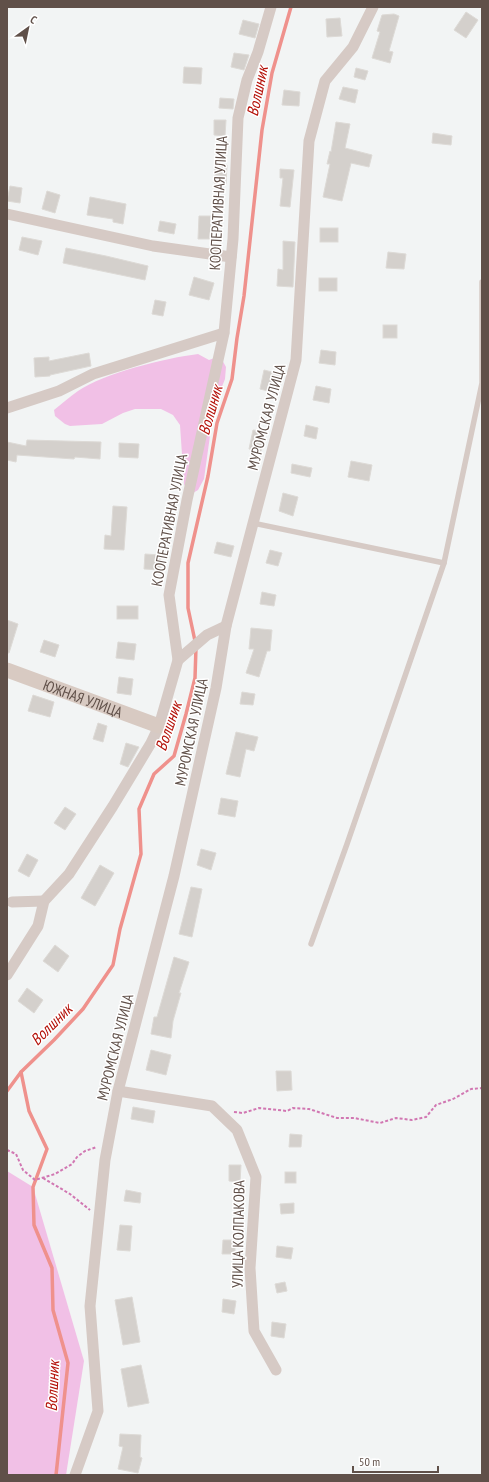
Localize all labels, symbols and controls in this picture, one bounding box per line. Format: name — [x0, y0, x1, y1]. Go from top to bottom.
north arrow — [8, 8, 48, 48]
text: С — [28, 12, 39, 27]
water label: Волшник — [242, 62, 272, 118]
street label: КООПЕРАТИВНАЯ УЛИЦА — [205, 134, 231, 271]
street label: МУРОМСКАЯ УЛИЦА — [243, 361, 290, 472]
water label: Волшник — [193, 381, 227, 437]
street label: КООПЕРАТИВНАЯ УЛИЦА — [147, 451, 191, 588]
street label: ЮЖНАЯ УЛИЦА — [41, 675, 126, 722]
street label: МУРОМСКАЯ УЛИЦА — [170, 676, 212, 787]
water label: Волшник — [150, 697, 186, 753]
street label: МУРОМСКАЯ УЛИЦА — [93, 991, 138, 1102]
water label: Волшник — [26, 998, 77, 1049]
street label: УЛИЦА КОЛПАКОВА — [228, 1179, 248, 1288]
water label: Волшник — [41, 1358, 63, 1412]
scale bar — [353, 1448, 438, 1474]
text: 50 m — [359, 1454, 380, 1469]

